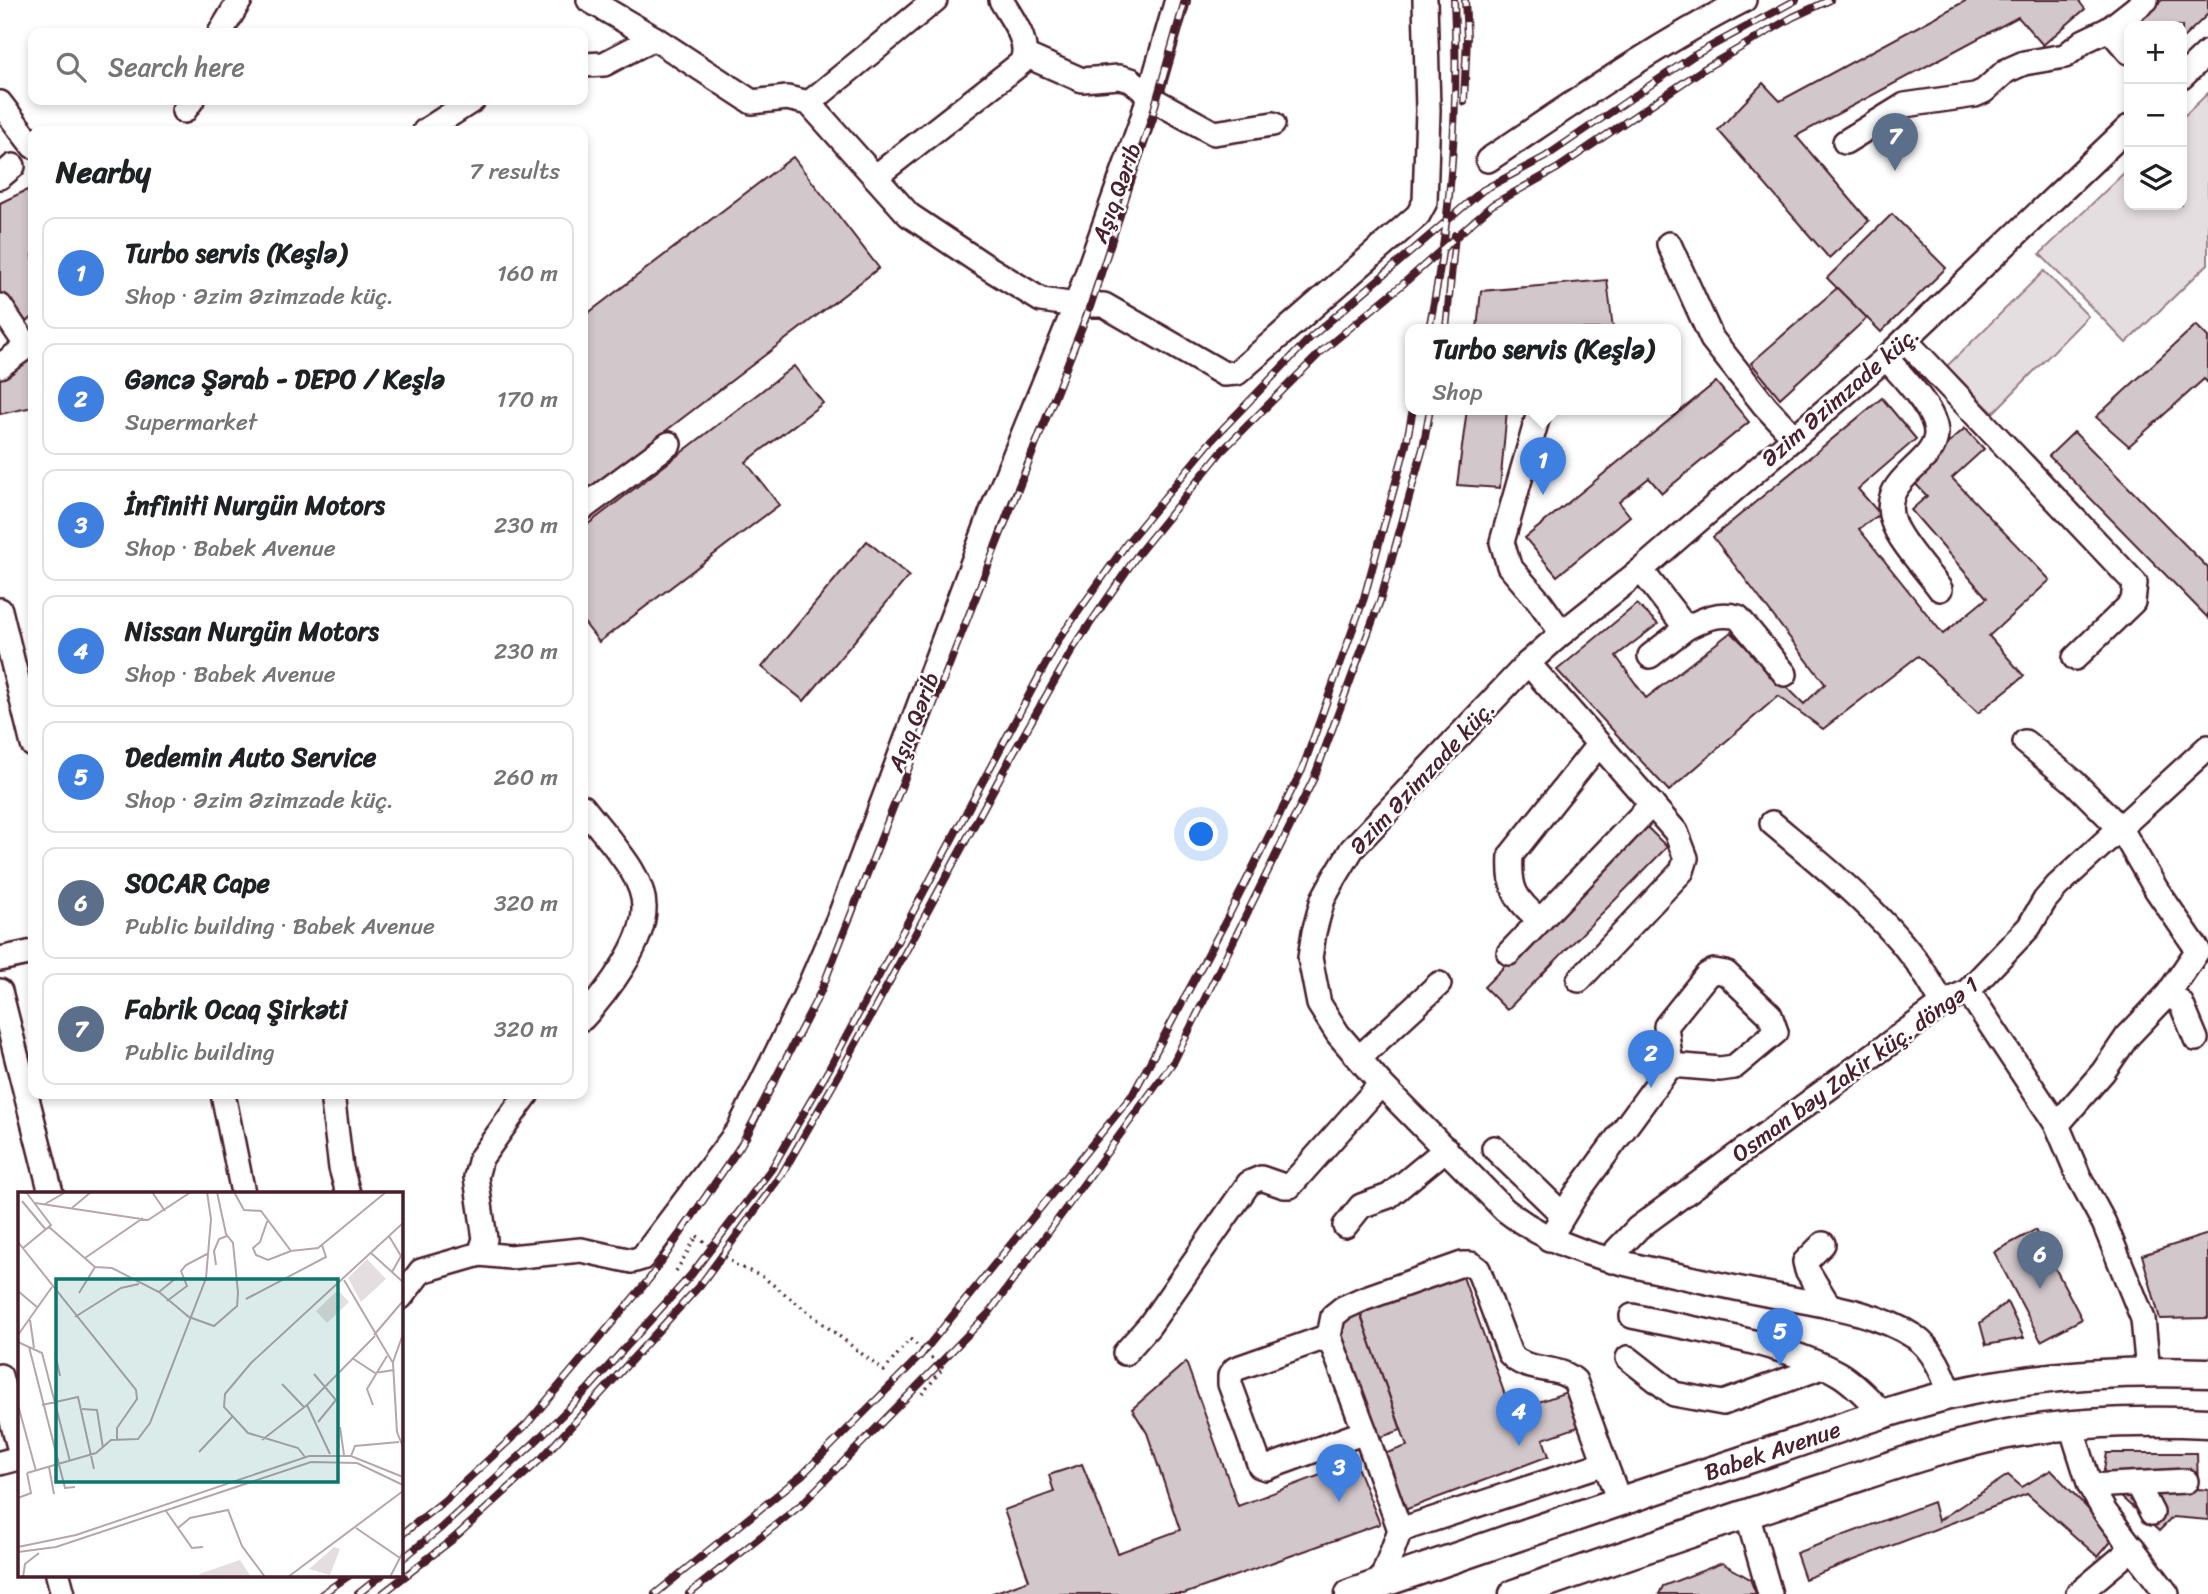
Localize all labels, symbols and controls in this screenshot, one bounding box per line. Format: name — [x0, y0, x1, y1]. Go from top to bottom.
map controls — [2124, 21, 2187, 210]
button: + — [2124, 21, 2187, 84]
search box — [28, 28, 588, 105]
text: Search here — [108, 44, 245, 90]
icon: search — [52, 48, 90, 86]
button: − — [2124, 84, 2187, 147]
pin: 7 — [1872, 113, 1918, 171]
street label: Aşıq Qərib — [1079, 137, 1154, 250]
text: Nearby — [56, 145, 151, 199]
button: layers — [2124, 147, 2187, 210]
text: 7 results — [470, 151, 560, 192]
text: Turbo servis (Keşlə) — [125, 230, 346, 276]
text: 1 — [76, 253, 86, 294]
text: 160 m — [497, 253, 558, 294]
text: Shop · Əzim Əzimzade küç. — [125, 276, 394, 317]
street label: Əzim Əzimzade küç. — [1751, 315, 1929, 478]
popup — [1405, 324, 1681, 415]
text: Turbo servis (Keşlə) — [1432, 326, 1654, 372]
text: Gəncə Şərab - DEPO / Keşlə — [125, 356, 445, 402]
text: Shop — [1432, 372, 1483, 413]
text: 2 — [74, 379, 88, 420]
text: 170 m — [497, 379, 558, 420]
text: Supermarket — [125, 402, 257, 443]
pin: 1 — [1520, 437, 1566, 495]
text: İnfiniti Nurgün Motors — [125, 482, 385, 528]
text: 3 — [75, 505, 87, 546]
text: 230 m — [494, 505, 558, 546]
text: Shop · Babek Avenue — [125, 528, 336, 569]
text: Nissan Nurgün Motors — [125, 608, 379, 654]
text: 4 — [74, 631, 88, 672]
text: 230 m — [494, 631, 558, 672]
text: Shop · Babek Avenue — [125, 654, 336, 695]
street label: Aşıq Qərib — [875, 666, 951, 779]
street label: Əzim Əzimzade küç. — [1339, 690, 1506, 865]
text: Dedemin Auto Service — [125, 734, 376, 780]
text: 5 — [74, 757, 88, 798]
text: 260 m — [493, 757, 558, 798]
text: Shop · Əzim Əzimzade küç. — [125, 780, 394, 821]
your location — [1184, 817, 1218, 851]
text: SOCAR Cape — [125, 860, 270, 906]
text: 6 — [74, 883, 88, 924]
text: 320 m — [494, 883, 558, 924]
text: Public building · Babek Avenue — [125, 906, 435, 947]
street label: Osman bəy Zakir küç. döngə 1 — [1723, 965, 1988, 1174]
text: Fabrik Ocaq Şirkəti — [125, 986, 347, 1032]
text: 7 — [74, 1009, 88, 1050]
text: 320 m — [494, 1009, 558, 1050]
pin: 2 — [1628, 1030, 1674, 1088]
text: Public building — [125, 1032, 275, 1073]
inset map — [18, 1192, 402, 1576]
pin: 6 — [2017, 1231, 2063, 1289]
pin: 5 — [1757, 1308, 1803, 1366]
pin: 4 — [1496, 1388, 1542, 1446]
street label: Babek Avenue — [1699, 1409, 1847, 1493]
pin: 3 — [1316, 1444, 1362, 1502]

